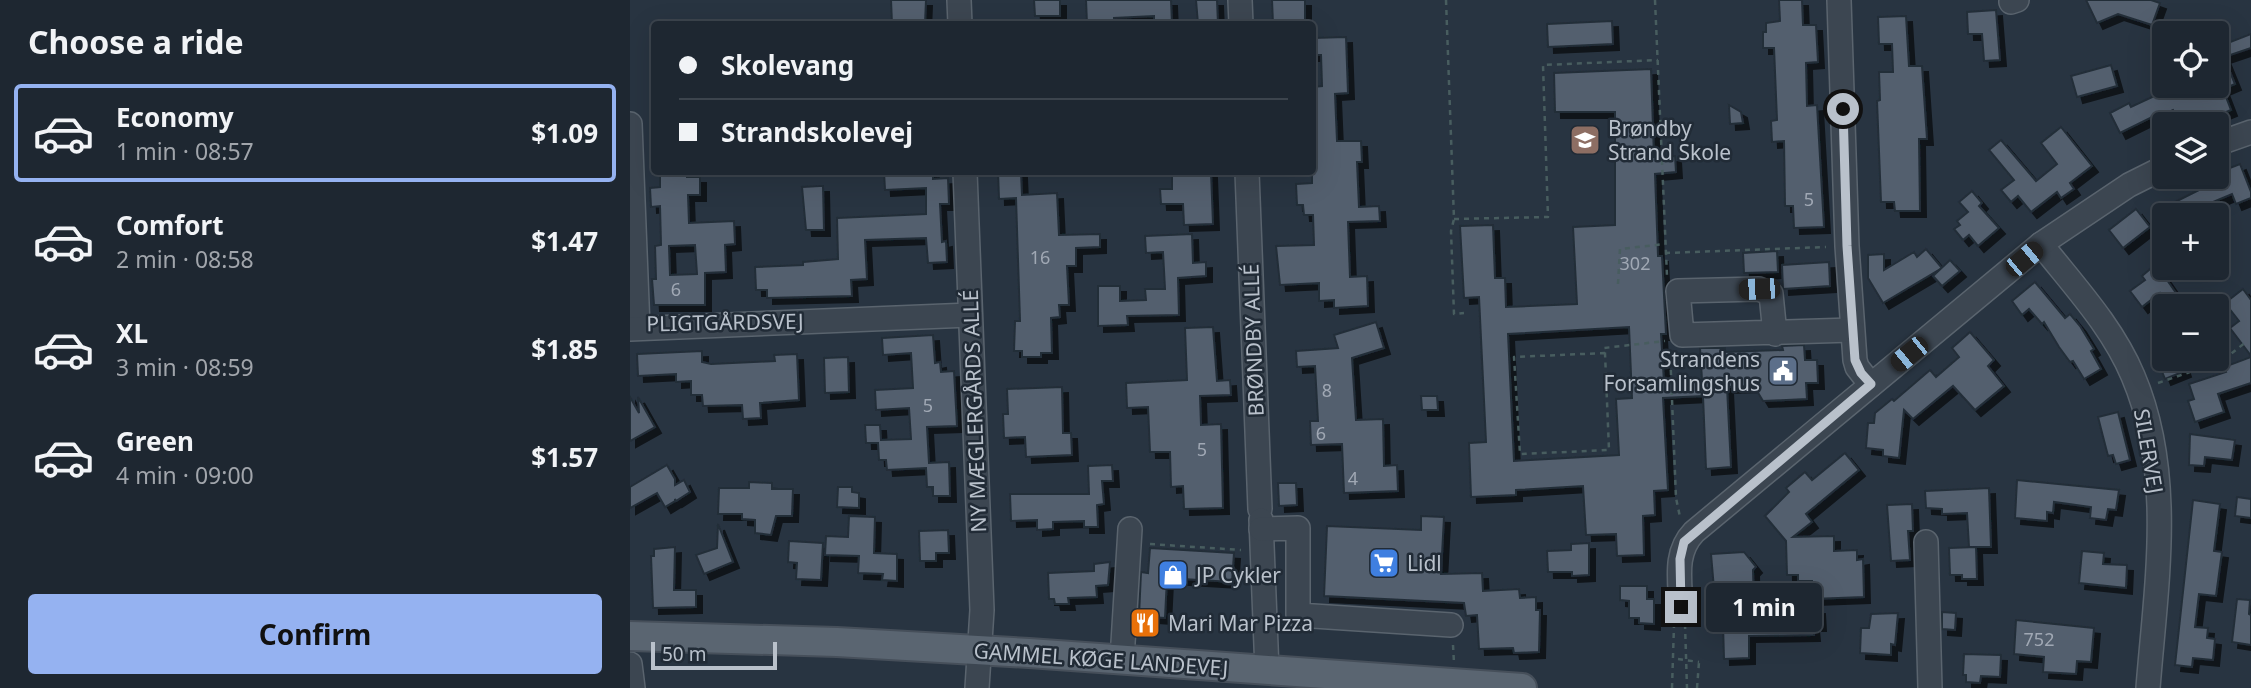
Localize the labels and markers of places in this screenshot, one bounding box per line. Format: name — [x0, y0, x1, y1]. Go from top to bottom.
place label: Brøndby Strand Skole — [1608, 114, 1731, 166]
school or university icon: Brøndby Strand Skole — [1568, 123, 1602, 157]
place label: Strandens Forsamlingshus — [1603, 345, 1760, 397]
public building icon: Strandens Forsamlingshus — [1766, 354, 1800, 388]
supermarket icon: Lidl — [1367, 546, 1401, 580]
place label: Lidl — [1407, 549, 1442, 577]
shop icon: JP Cykler — [1156, 558, 1190, 592]
place label: JP Cykler — [1194, 561, 1281, 589]
restaurant icon: Mari Mar Pizza — [1128, 606, 1162, 640]
place label: Mari Mar Pizza — [1168, 609, 1313, 637]

